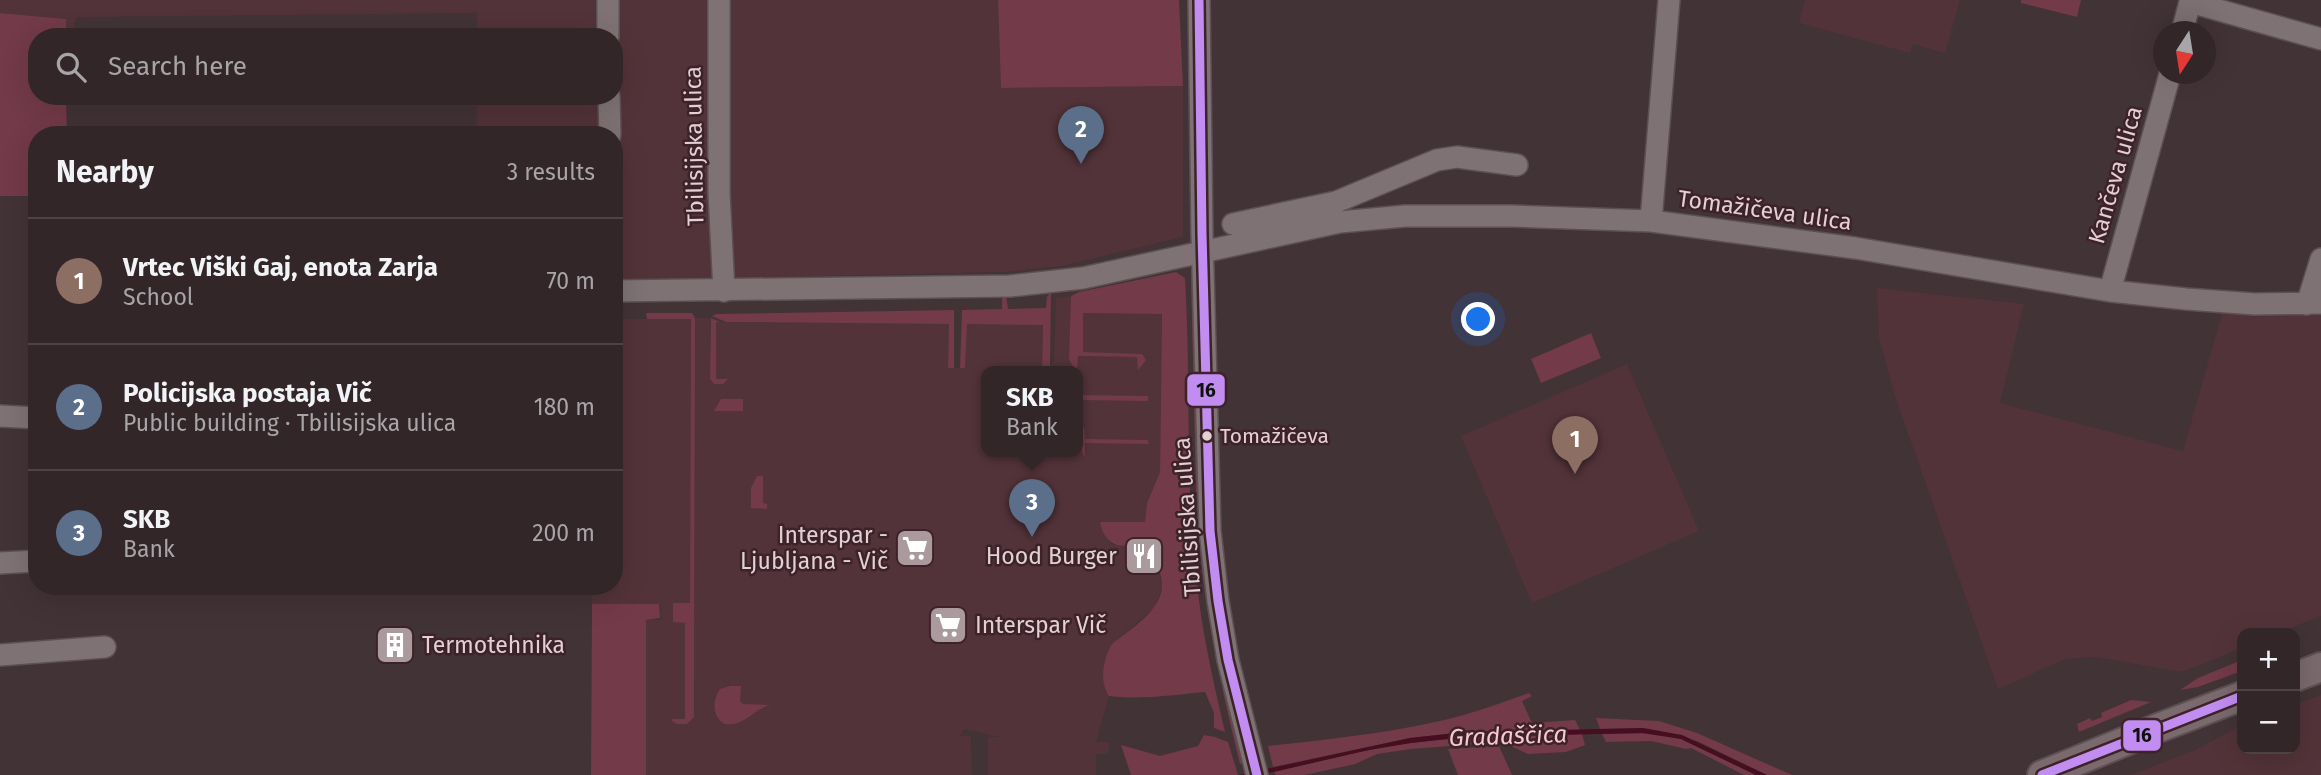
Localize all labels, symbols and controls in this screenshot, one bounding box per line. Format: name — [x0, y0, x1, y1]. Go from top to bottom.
north arrow — [2153, 21, 2216, 84]
search box — [28, 28, 623, 105]
icon: search — [52, 48, 90, 86]
text: Search here — [108, 51, 247, 82]
street label: Tbilisijska ulica — [679, 66, 709, 226]
street label: Kančeva ulica — [2082, 103, 2148, 247]
pin: 2 — [1058, 106, 1104, 164]
text: Nearby — [56, 154, 154, 190]
text: 3 results — [507, 158, 595, 186]
street label: Tomažičeva ulica — [1676, 184, 1854, 236]
text: Vrtec Viški Gaj, enota Zarja — [123, 252, 438, 283]
text: 1 — [74, 267, 84, 295]
text: 70 m — [546, 267, 595, 295]
text: School — [123, 283, 194, 311]
your location — [1461, 302, 1495, 336]
popup — [981, 366, 1083, 457]
line badge: 16 — [1186, 373, 1226, 407]
text: Policijska postaja Vič — [123, 378, 371, 409]
text: 16 — [1196, 379, 1216, 402]
text: SKB — [1006, 382, 1053, 413]
text: 2 — [73, 393, 85, 421]
text: 180 m — [534, 393, 595, 421]
text: Public building · Tbilisijska ulica — [123, 409, 456, 437]
text: Bank — [1006, 413, 1058, 441]
pin: 1 — [1552, 416, 1598, 474]
place label: Tomažičeva — [1220, 423, 1329, 449]
marker: Tomažičeva — [1200, 429, 1214, 443]
street label: Tbilisijska ulica — [1167, 436, 1207, 598]
pin: 3 — [1009, 479, 1055, 537]
text: SKB — [123, 504, 170, 535]
text: 3 — [73, 519, 85, 547]
text: 200 m — [532, 519, 595, 547]
place label: Interspar - Ljubljana - Vič — [740, 521, 888, 575]
supermarket icon: Interspar - Ljubljana - Vič — [894, 527, 936, 569]
text: Bank — [123, 535, 175, 563]
restaurant icon: Hood Burger — [1123, 535, 1165, 577]
place label: Hood Burger — [986, 542, 1117, 570]
supermarket icon: Interspar Vič — [927, 604, 969, 646]
place label: Interspar Vič — [975, 611, 1106, 639]
building icon: Termotehnika — [374, 624, 416, 666]
map controls — [2237, 628, 2300, 754]
button: + — [2237, 628, 2300, 691]
place label: Termotehnika — [422, 631, 565, 659]
button: − — [2237, 691, 2300, 754]
line badge: 16 — [2122, 719, 2162, 752]
water label: Gradaščica — [1448, 720, 1568, 752]
text: 16 — [2132, 724, 2152, 747]

